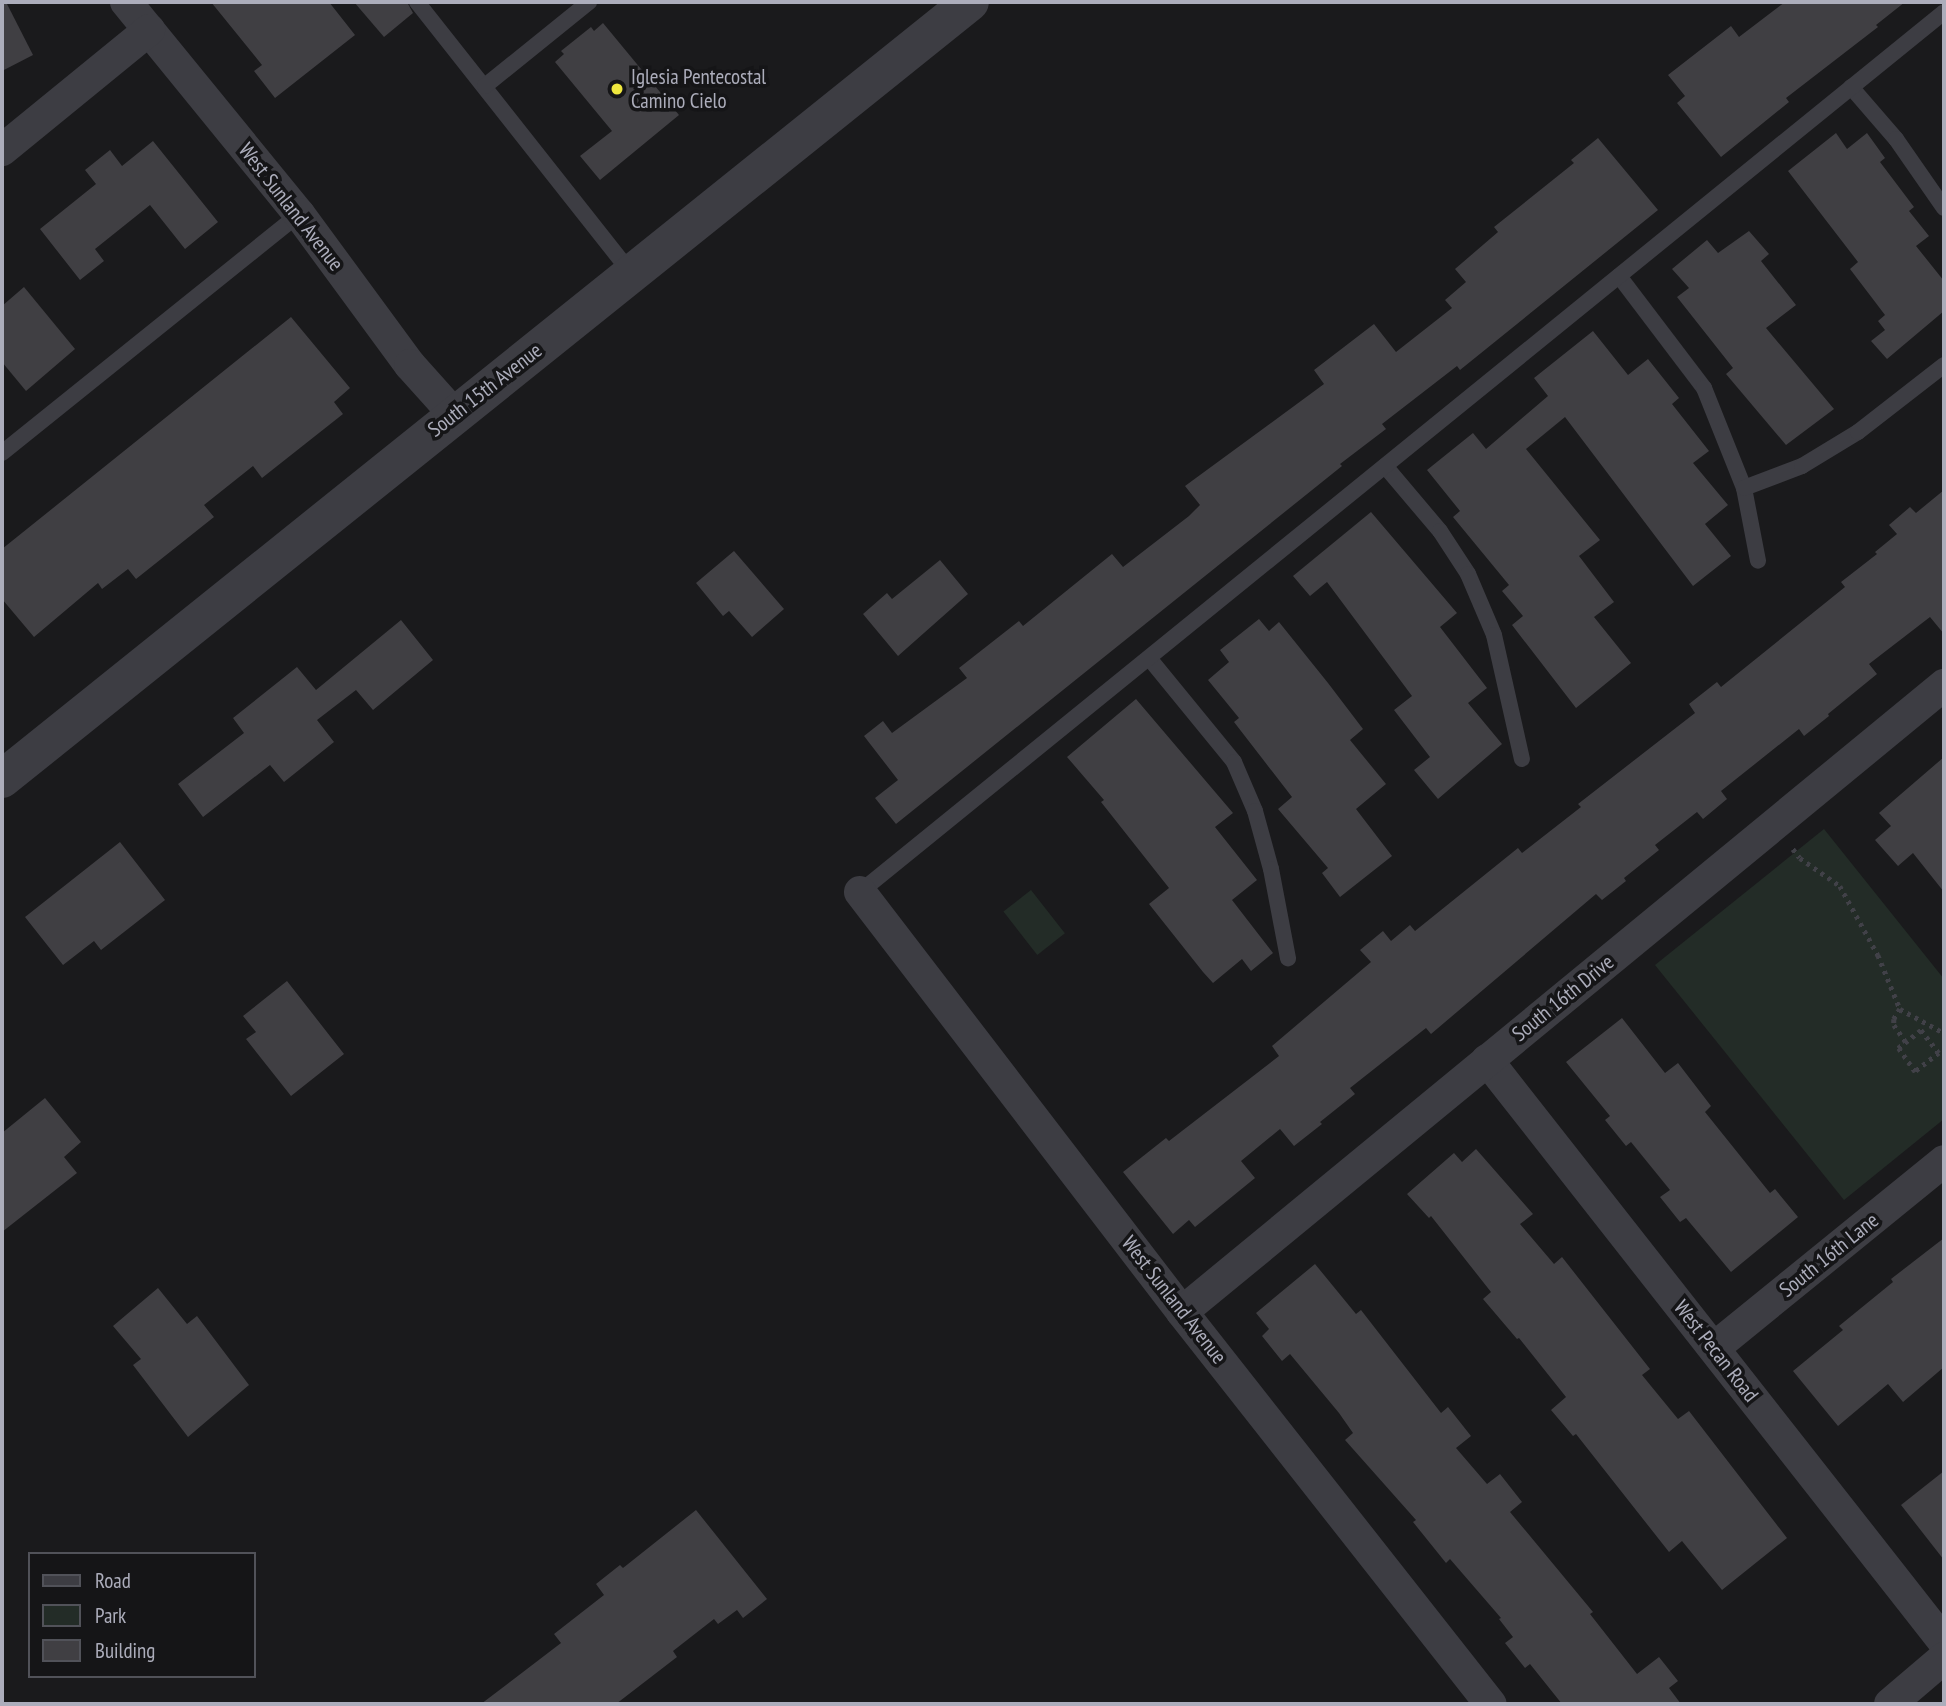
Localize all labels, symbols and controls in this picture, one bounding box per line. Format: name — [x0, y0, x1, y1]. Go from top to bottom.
place label: Iglesia Pentecostal Camino Cielo — [631, 64, 766, 114]
marker: Iglesia Pentecostal Camino Cielo — [609, 81, 625, 97]
street label: West Sunland Avenue — [233, 138, 349, 276]
street label: South 15th Avenue — [423, 338, 547, 442]
street label: South 16th Drive — [1507, 949, 1619, 1047]
street label: South 16th Lane — [1775, 1208, 1883, 1302]
street label: West Sunland Avenue — [1116, 1231, 1232, 1369]
street label: West Pecan Road — [1668, 1295, 1764, 1407]
legend — [28, 1552, 256, 1678]
text: Road — [95, 1567, 131, 1594]
text: Park — [95, 1602, 126, 1629]
text: Building — [95, 1637, 155, 1664]

